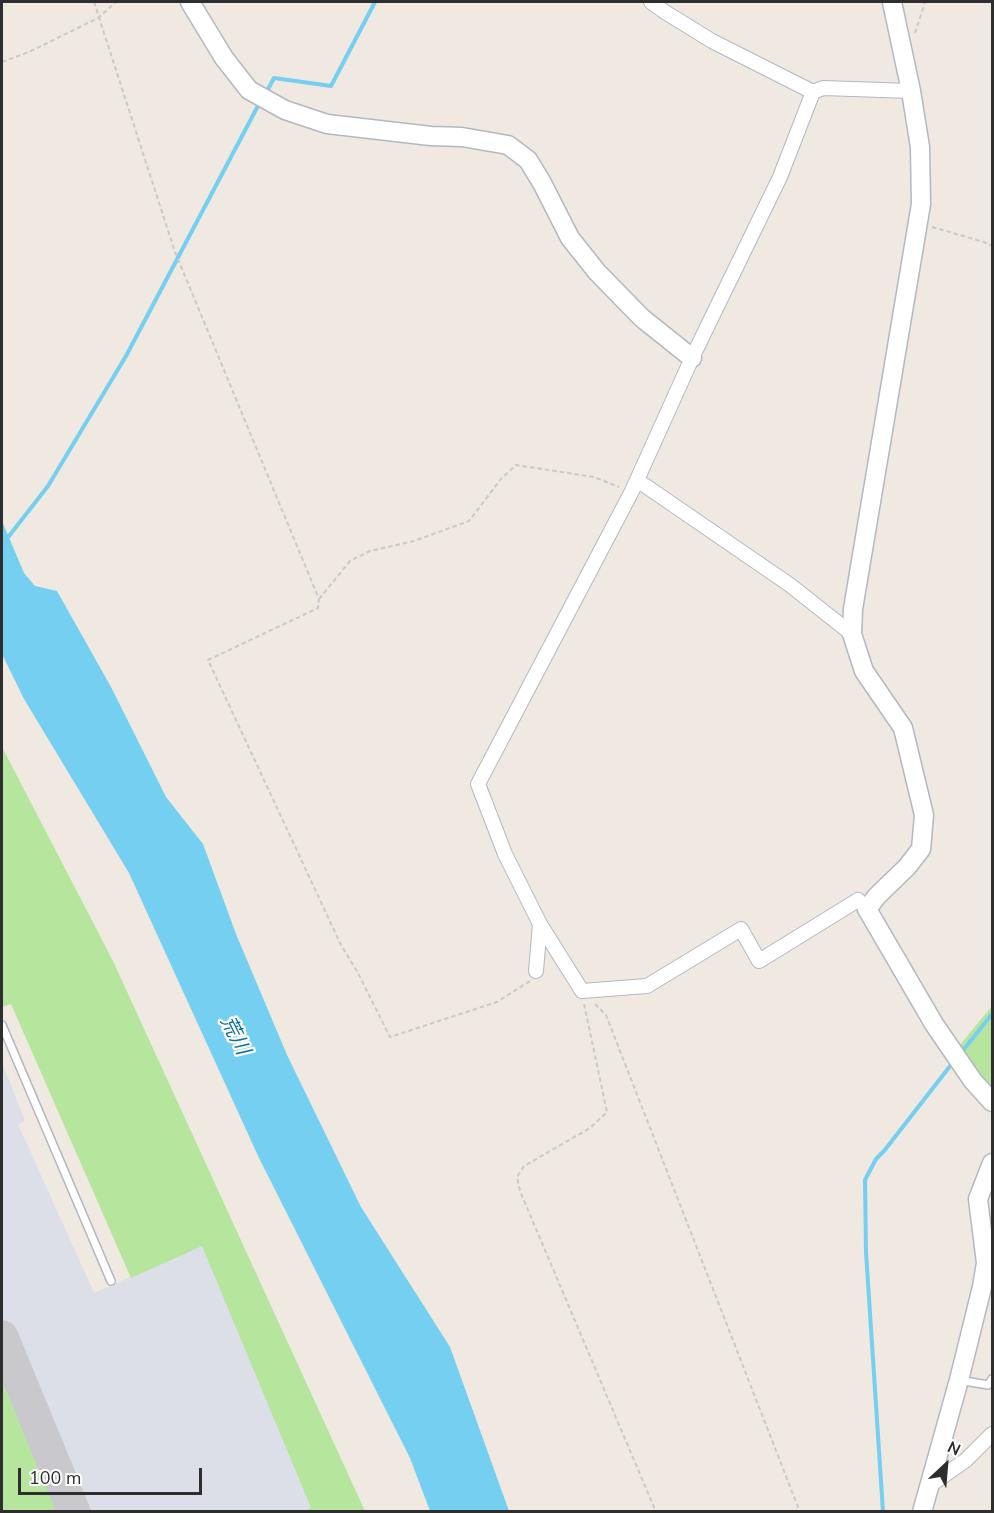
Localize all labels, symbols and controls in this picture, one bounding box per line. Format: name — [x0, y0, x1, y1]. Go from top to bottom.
water label: 荒川 — [214, 1013, 254, 1059]
north arrow — [916, 1435, 976, 1495]
text: N — [944, 1436, 964, 1461]
scale bar — [21, 1456, 206, 1494]
text: 100 m — [29, 1466, 81, 1490]

